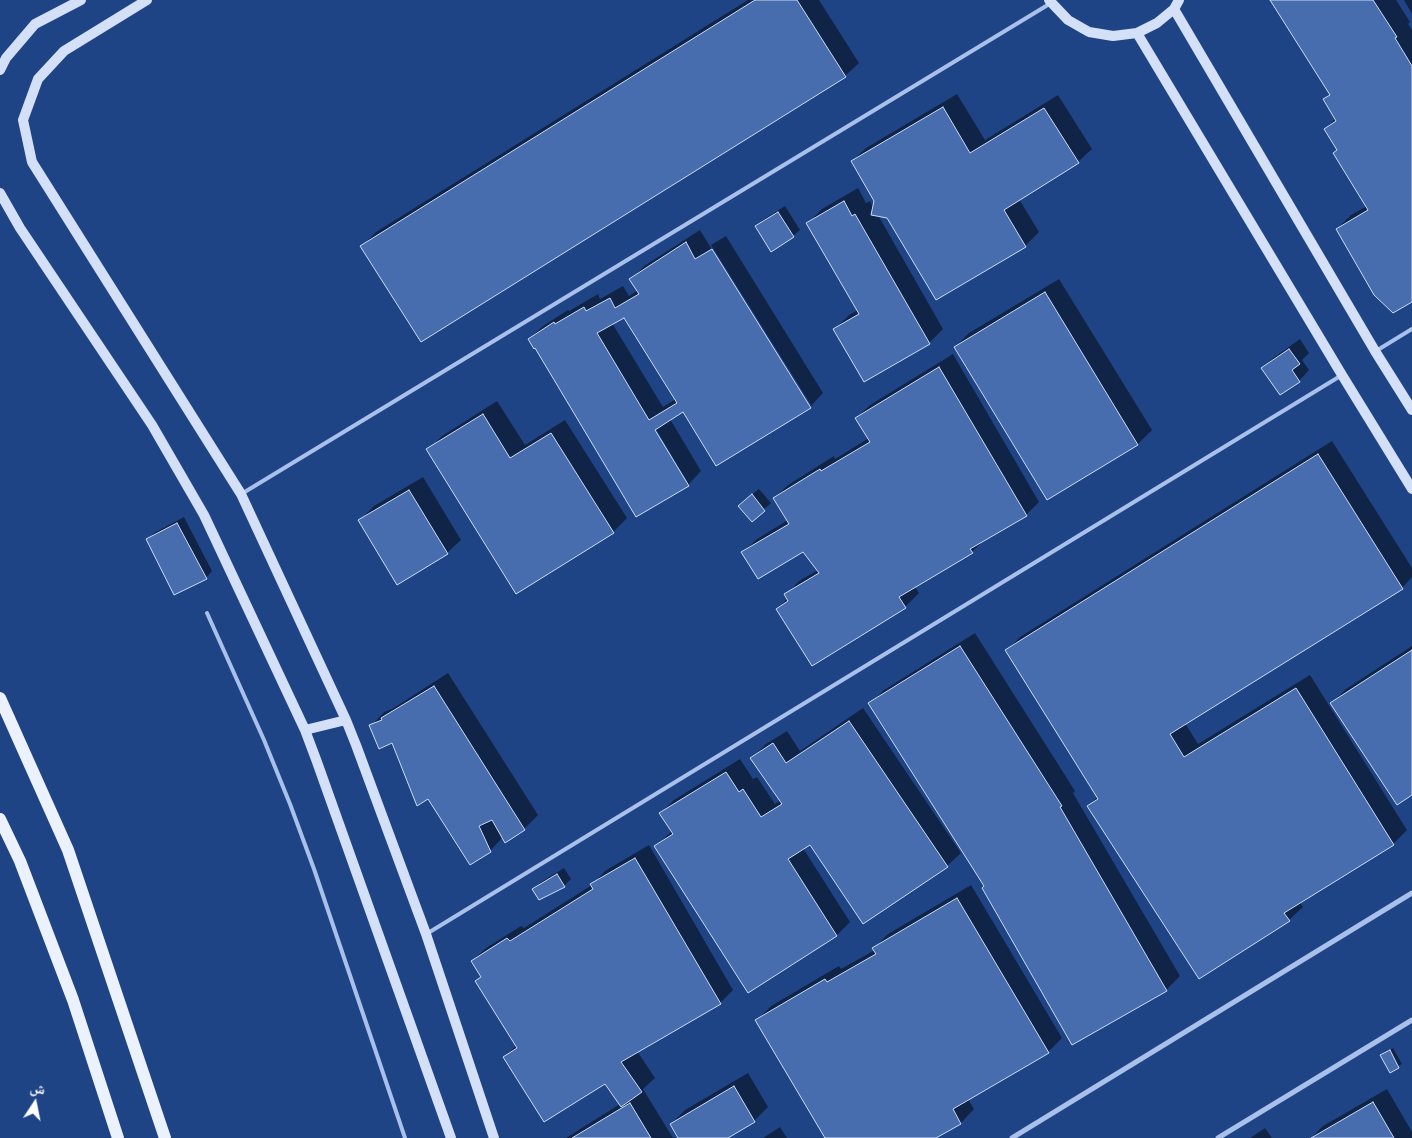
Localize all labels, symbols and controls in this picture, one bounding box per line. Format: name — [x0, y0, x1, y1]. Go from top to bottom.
north arrow — [10, 1078, 60, 1128]
text: ش — [29, 1078, 47, 1098]

